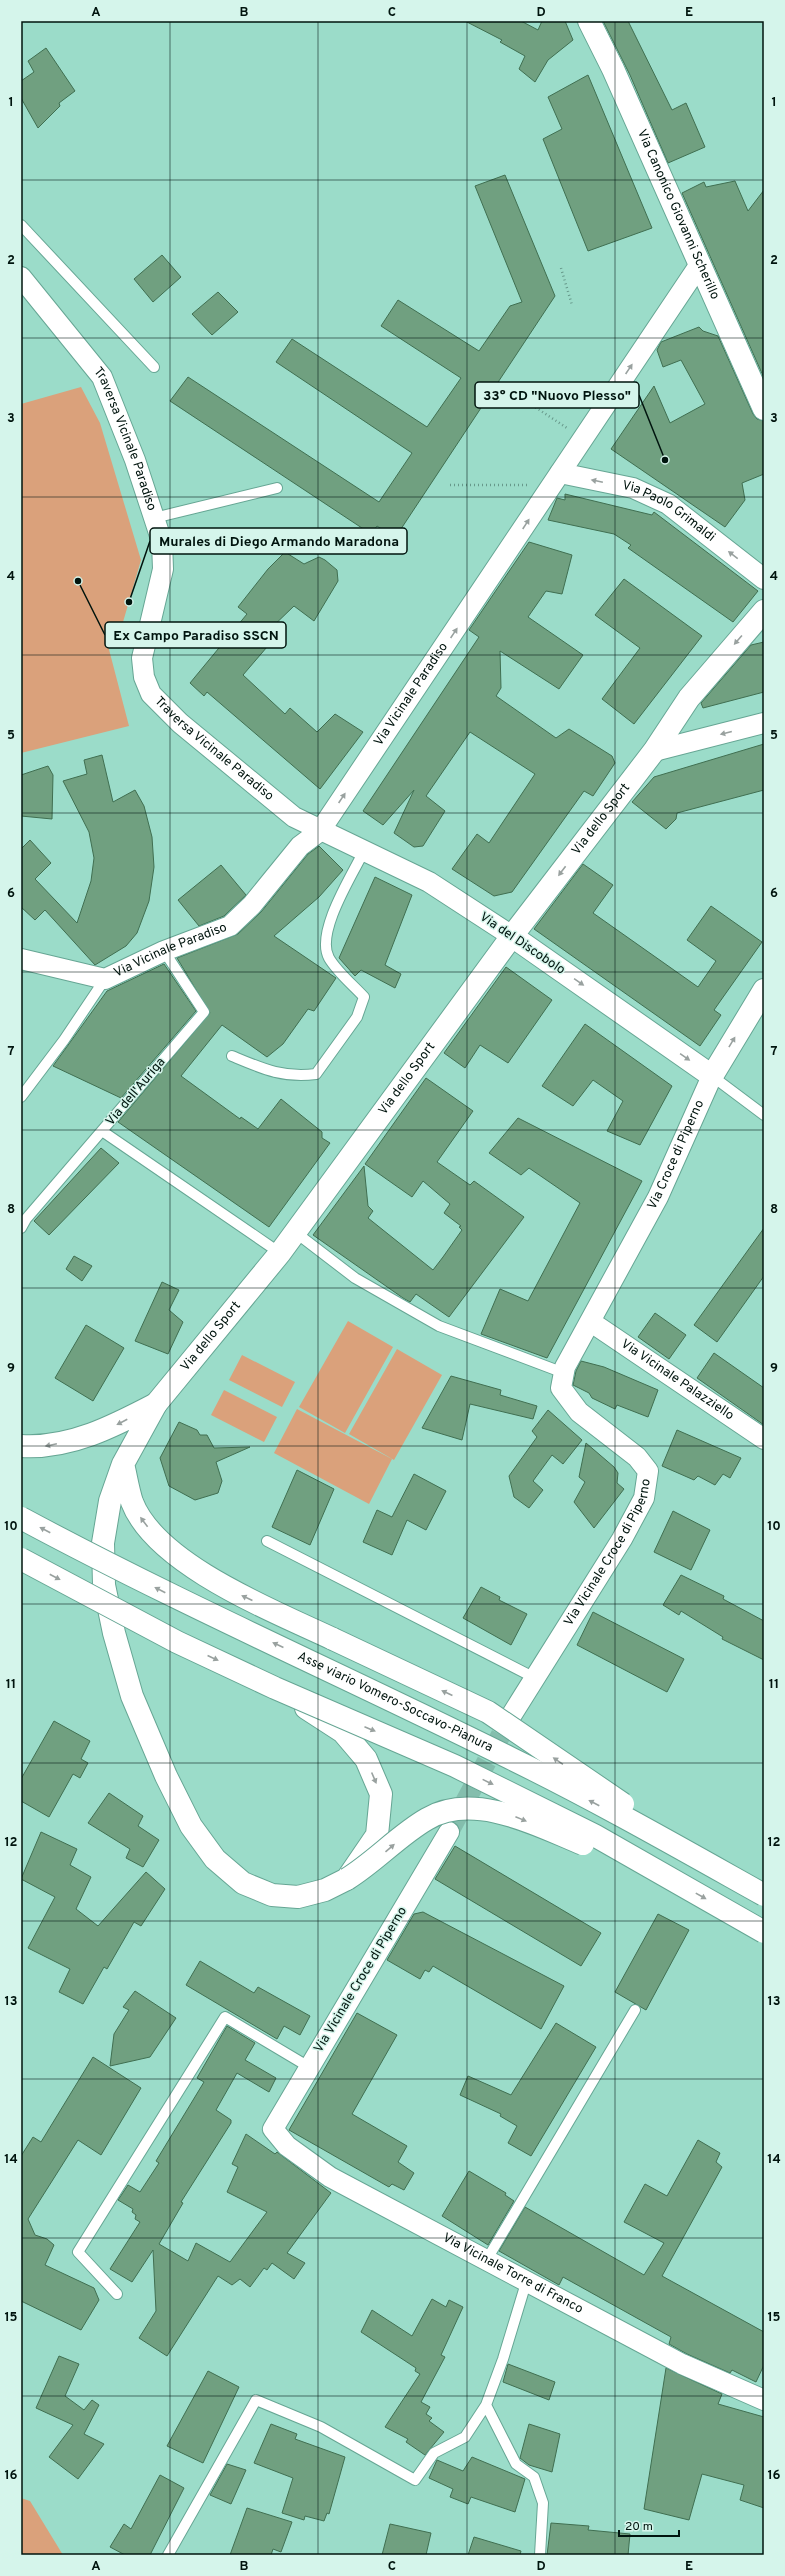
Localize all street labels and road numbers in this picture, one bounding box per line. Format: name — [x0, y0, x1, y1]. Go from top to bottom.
street label: Via Canonico Giovanni Scherillo — [633, 127, 722, 302]
street label: Traversa Vicinale Paradiso — [90, 364, 159, 513]
street label: Via Paolo Grimaldi — [621, 478, 718, 546]
street label: Via Vicinale Paradiso — [371, 640, 452, 749]
street label: Traversa Vicinale Paradiso — [151, 694, 277, 805]
street label: Via dello Sport — [569, 781, 634, 859]
street label: Via del Discobolo — [476, 909, 568, 979]
street label: Via Vicinale Paradiso — [112, 920, 229, 981]
street label: Via dello Sport — [376, 1040, 439, 1118]
street label: Via dell'Auriga — [103, 1055, 169, 1129]
street label: Via Croce di Piperno — [645, 1098, 708, 1213]
street label: Via dello Sport — [178, 1298, 245, 1375]
street label: Via Vicinale Palazziello — [618, 1336, 737, 1424]
street label: Via Vicinale Croce di Piperno — [561, 1478, 655, 1629]
street label: Asse viario Vomero-Soccavo-Pianura — [295, 1649, 495, 1756]
street label: Via Vicinale Croce di Piperno — [311, 1904, 411, 2056]
street label: Via Vicinale Torre di Franco — [440, 2230, 585, 2318]

